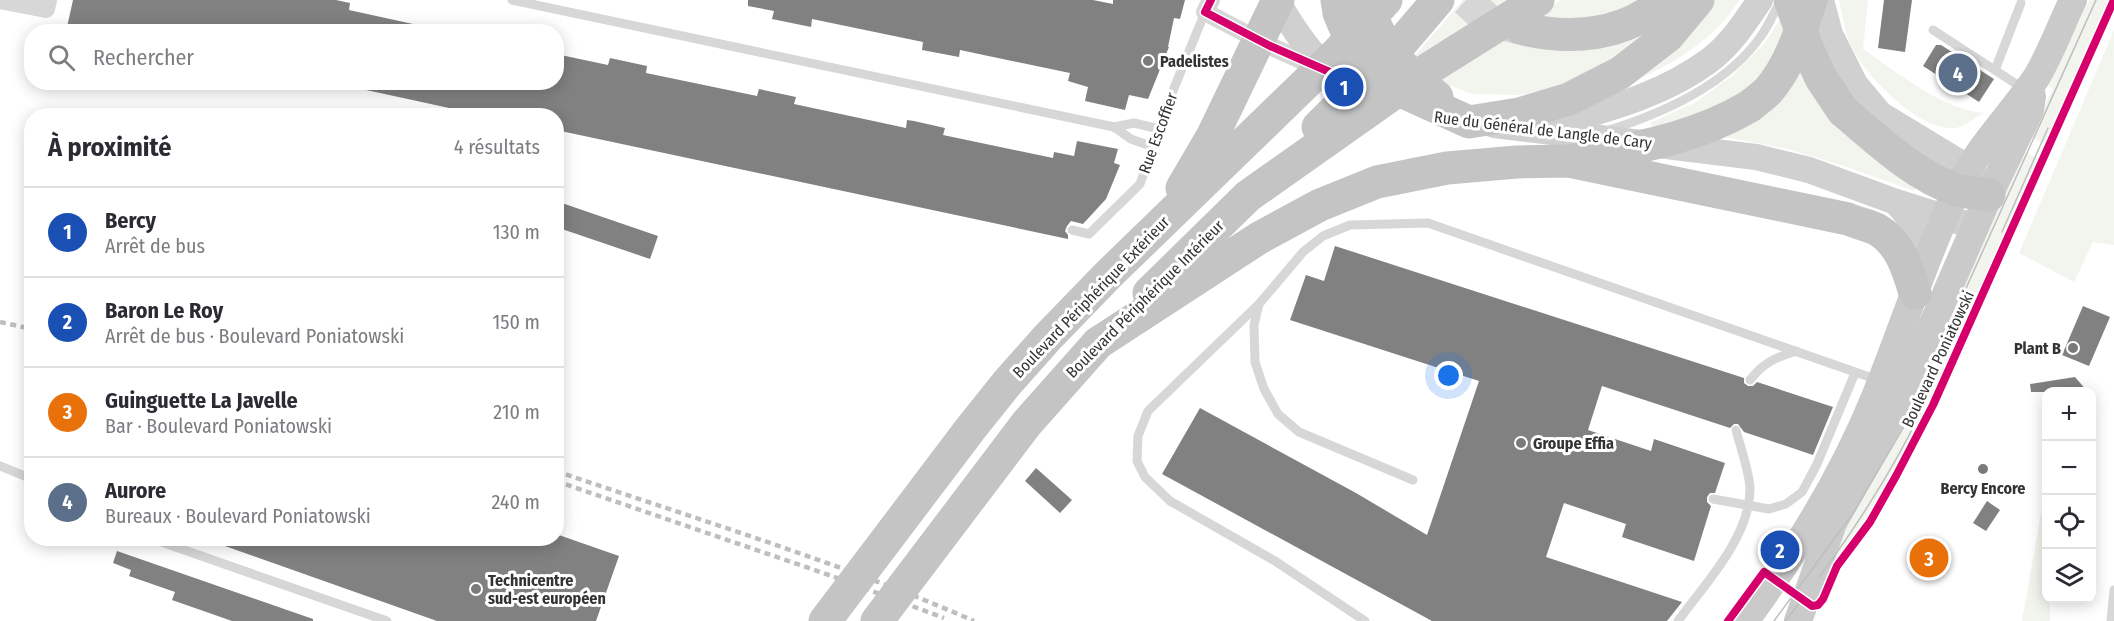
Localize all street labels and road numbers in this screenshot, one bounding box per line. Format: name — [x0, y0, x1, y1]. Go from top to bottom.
street label: Rue Escoffier — [1135, 90, 1182, 176]
street label: Rue du Général de Langle de Cary — [1433, 107, 1654, 153]
street label: Boulevard Périphérique Extérieur — [1009, 212, 1174, 382]
street label: Boulevard Périphérique Intérieur — [1062, 216, 1228, 382]
street label: Boulevard Poniatowski — [1898, 288, 1978, 430]

